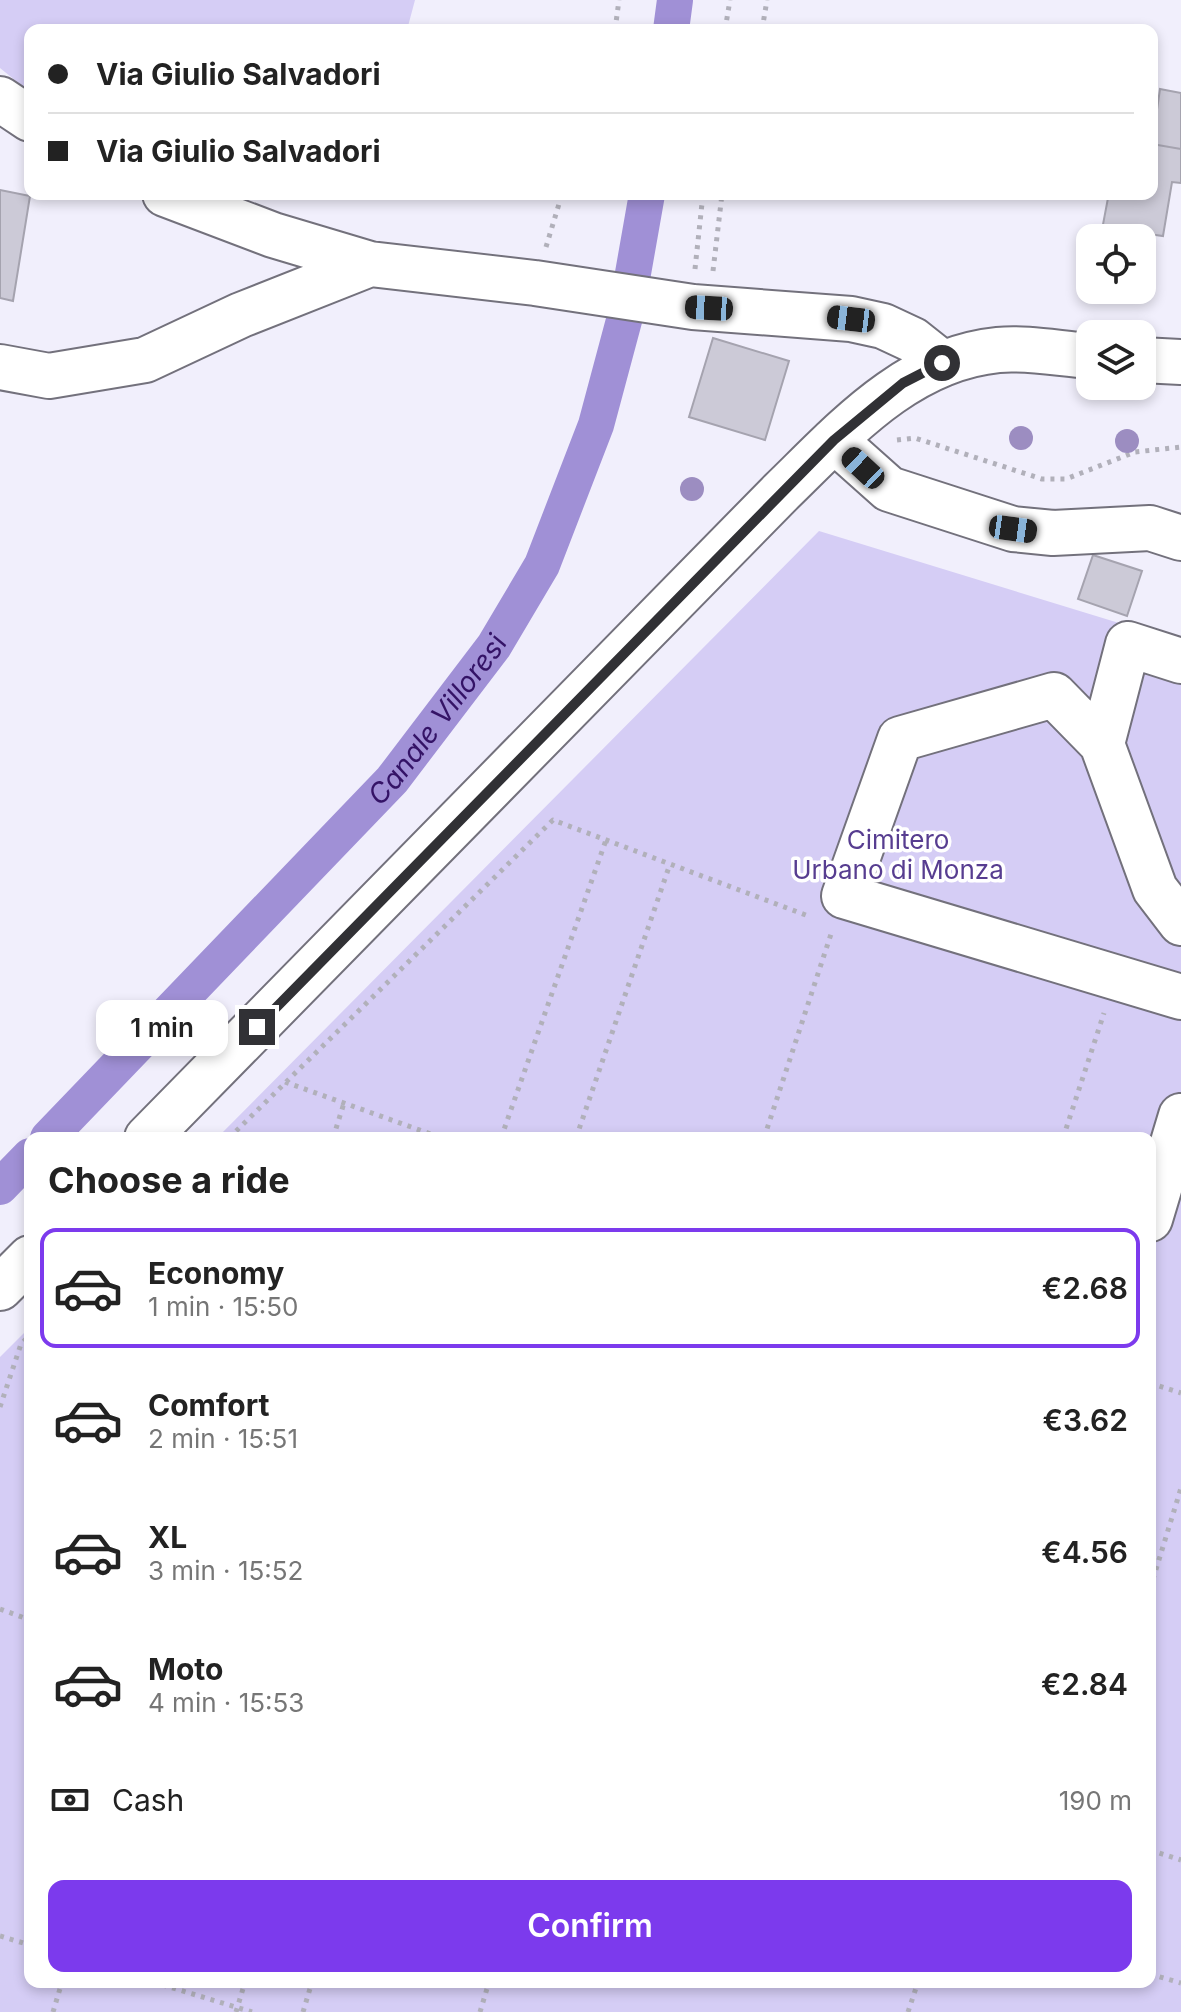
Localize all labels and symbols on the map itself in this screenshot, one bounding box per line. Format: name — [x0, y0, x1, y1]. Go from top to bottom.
car — [684, 295, 734, 321]
car — [826, 304, 876, 334]
route start — [924, 345, 960, 381]
car — [837, 443, 889, 493]
car — [988, 514, 1038, 544]
water label: Canale Villoresi — [361, 627, 515, 812]
park label: Cimitero Urbano di Monza — [792, 824, 1004, 885]
callout: 1 min — [97, 999, 229, 1055]
route end — [239, 1009, 275, 1045]

